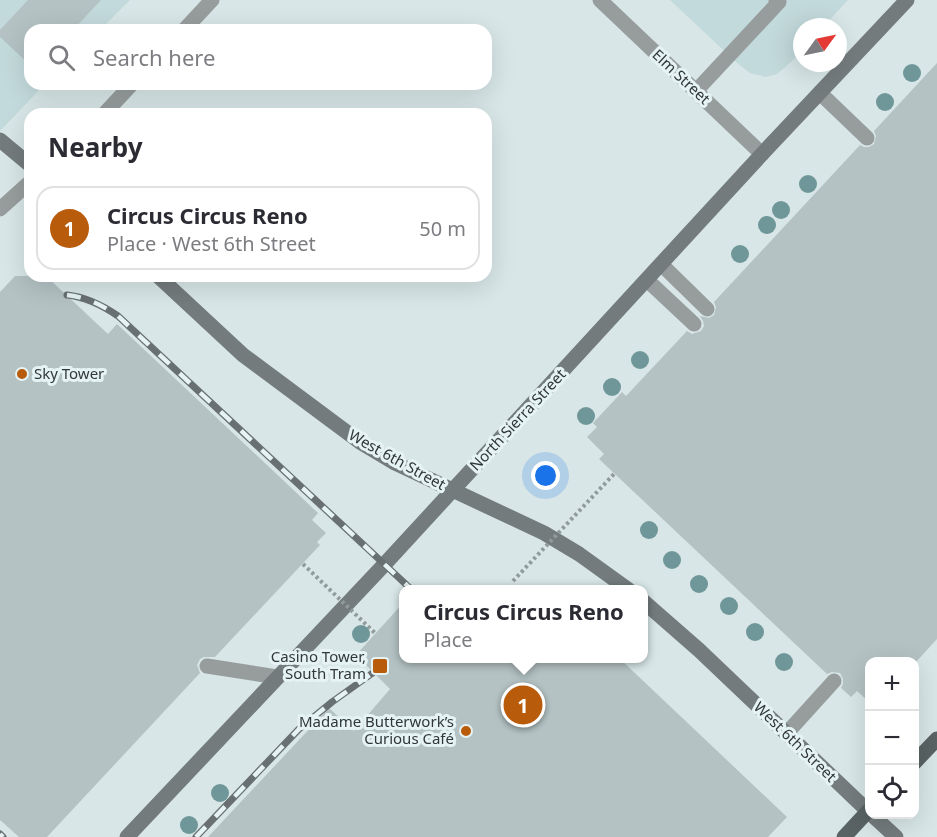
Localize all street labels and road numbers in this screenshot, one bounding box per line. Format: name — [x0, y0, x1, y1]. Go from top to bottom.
street label: Elm Street — [649, 44, 715, 109]
street label: North Sierra Street — [465, 364, 570, 474]
street label: West 6th Street — [346, 424, 450, 494]
street label: West 6th Street — [750, 697, 842, 786]

